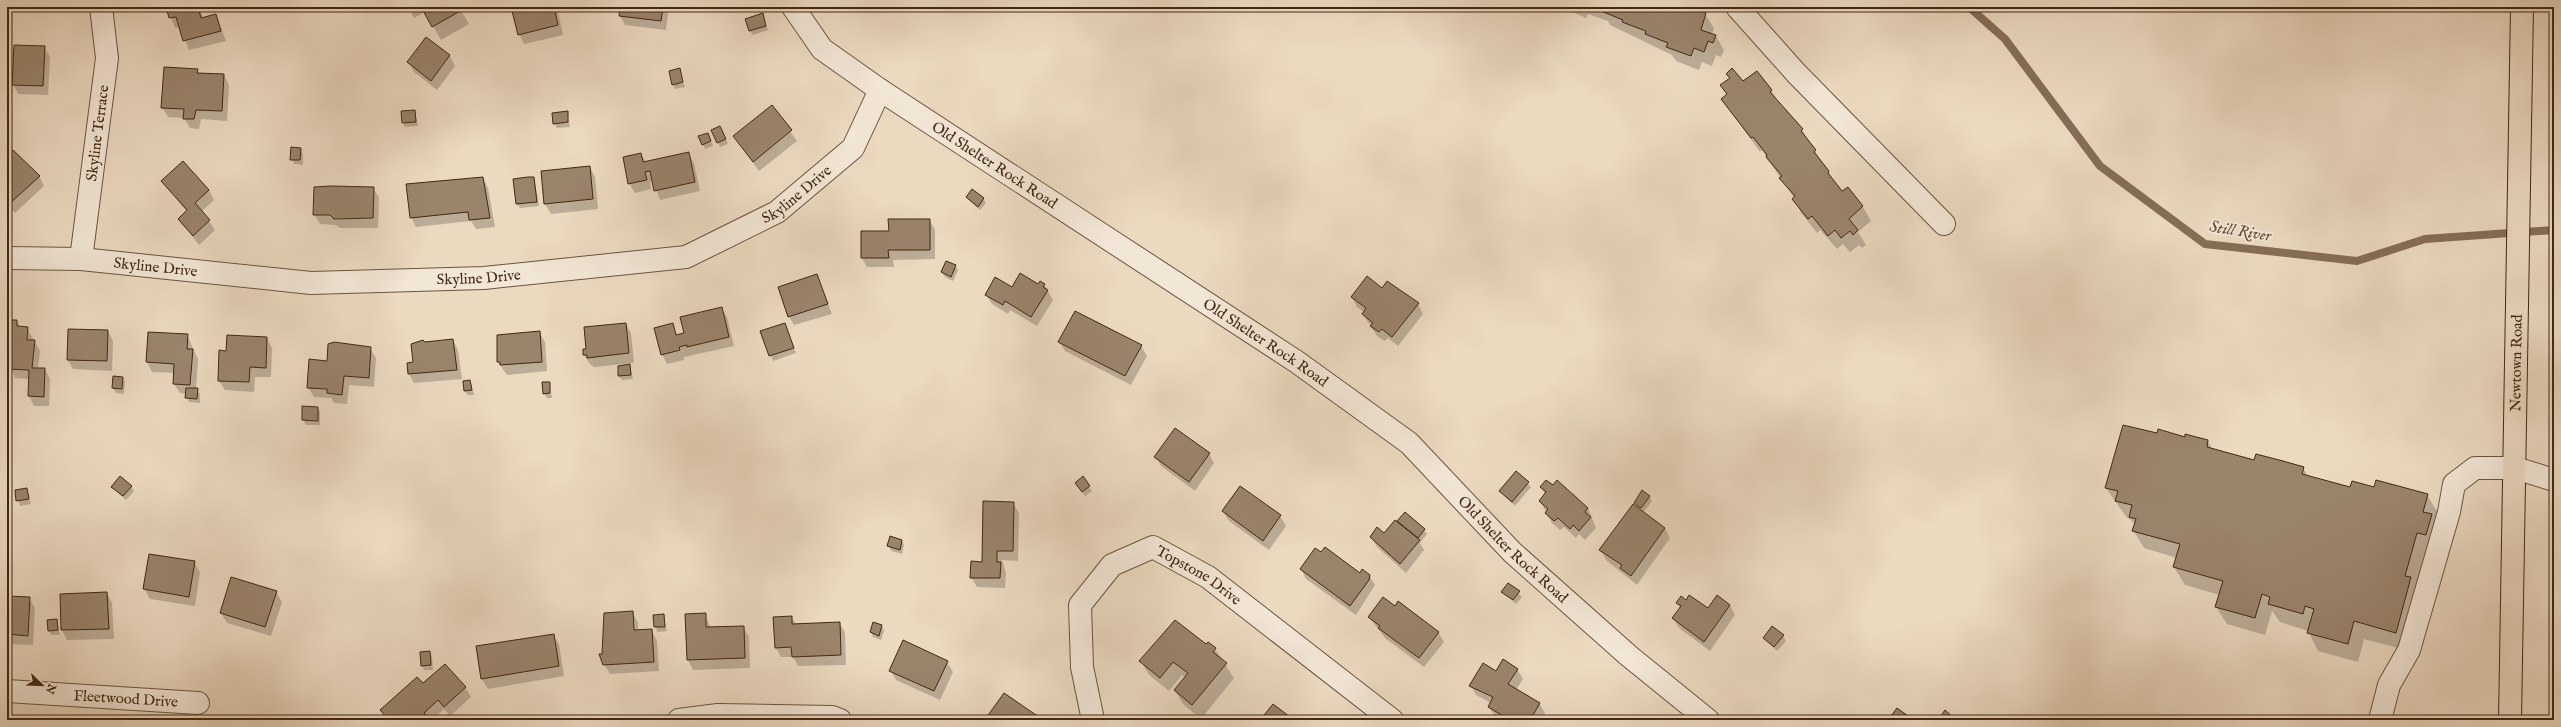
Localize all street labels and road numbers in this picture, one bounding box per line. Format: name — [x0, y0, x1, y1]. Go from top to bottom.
street label: Skyline Terrace — [82, 84, 113, 182]
street label: Old Shelter Rock Road — [928, 117, 1062, 213]
street label: Skyline Drive — [758, 161, 835, 228]
street label: Skyline Drive — [113, 253, 199, 281]
street label: Skyline Drive — [436, 265, 522, 289]
street label: Old Shelter Rock Road — [1200, 294, 1333, 392]
street label: Newtown Road — [2506, 313, 2526, 412]
street label: Old Shelter Rock Road — [1454, 491, 1573, 608]
street label: Topstone Drive — [1153, 541, 1245, 609]
street label: Fleetwood Drive — [73, 686, 179, 711]

